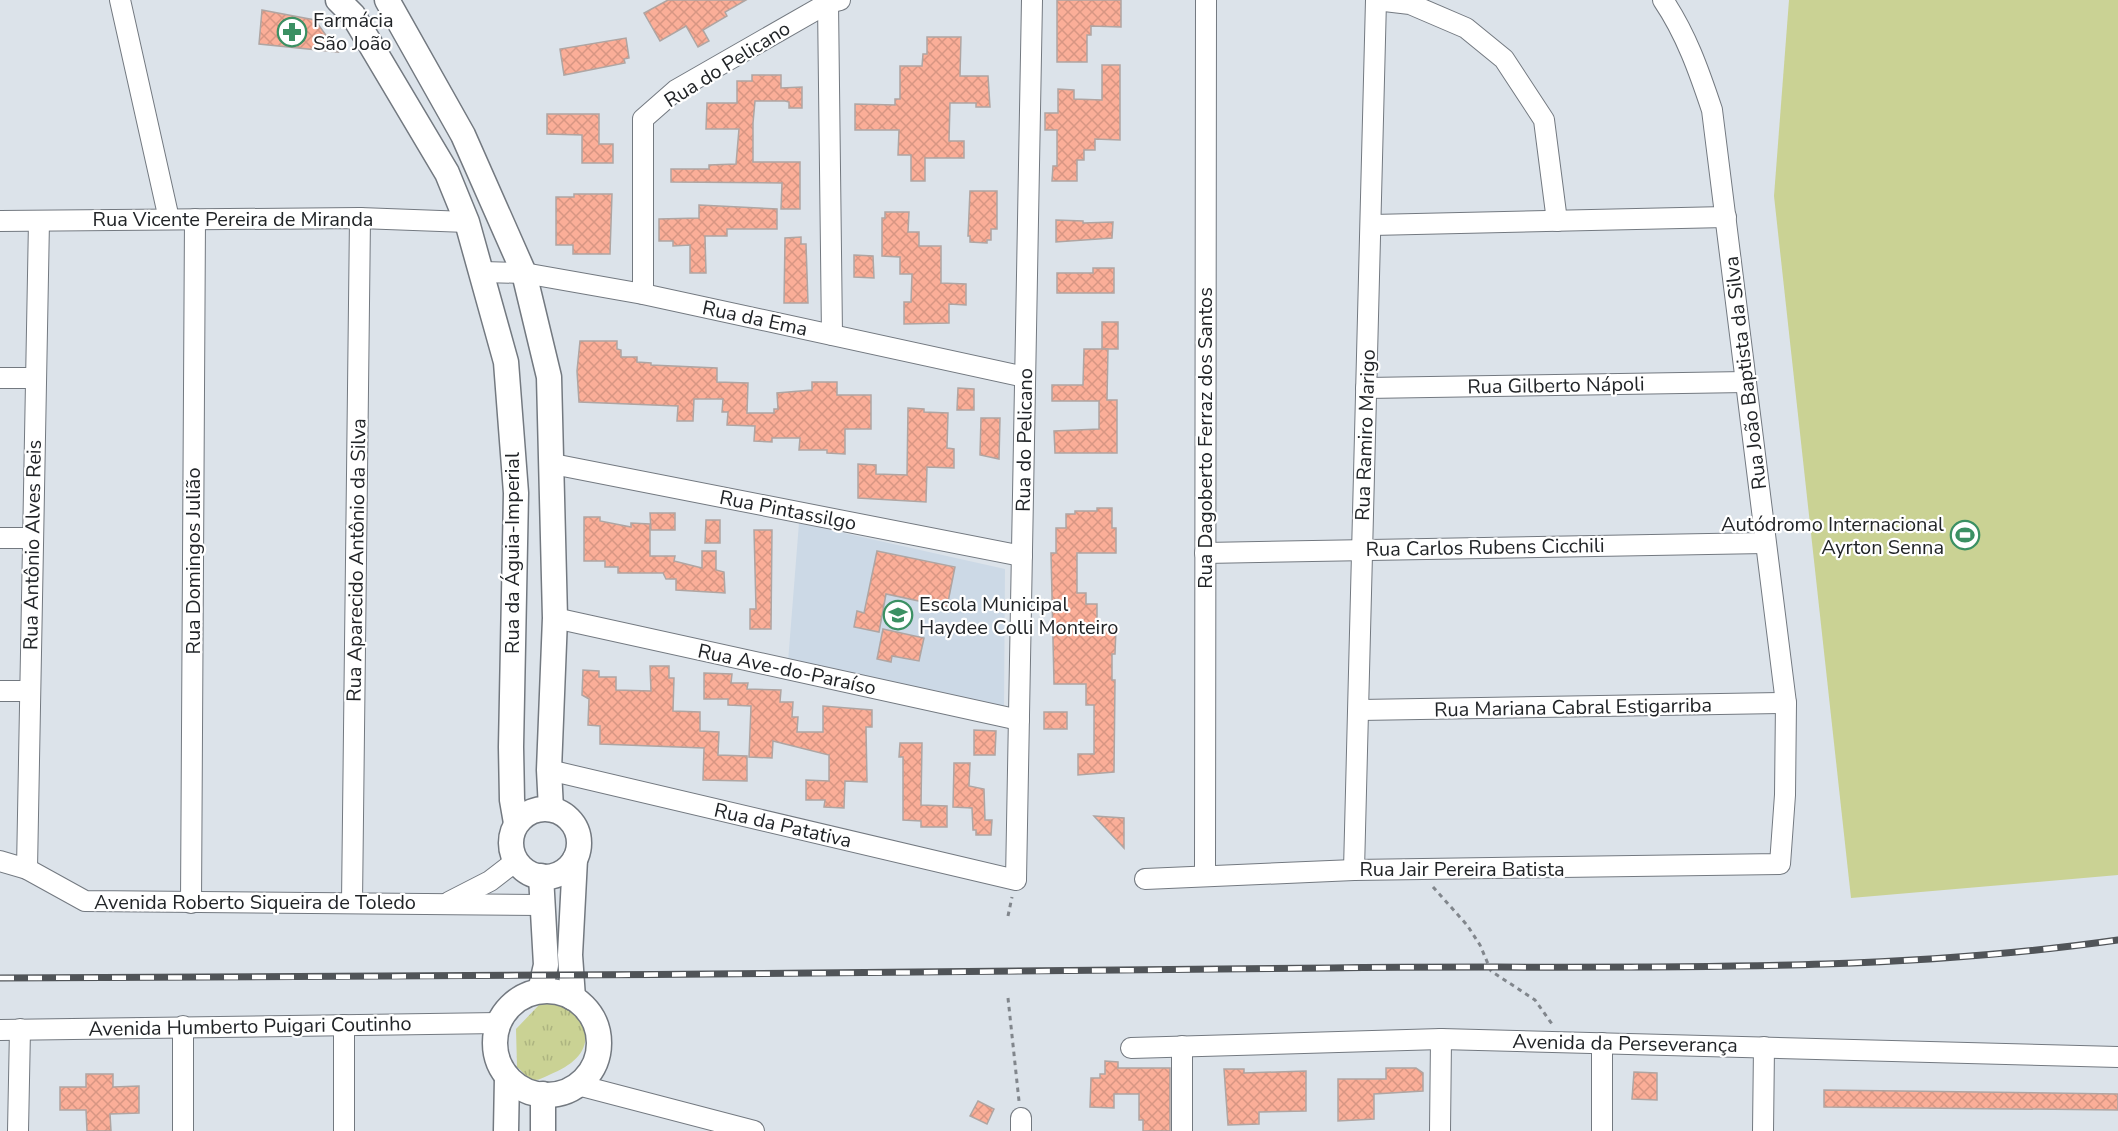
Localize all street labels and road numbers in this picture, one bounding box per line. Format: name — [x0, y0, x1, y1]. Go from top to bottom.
street label: Rua do Pelicano — [659, 15, 795, 114]
street label: Rua Vicente Pereira de Miranda — [93, 206, 373, 233]
street label: Rua João Baptista da Silva — [1718, 255, 1773, 491]
street label: Rua Dagoberto Ferraz dos Santos — [1192, 287, 1219, 589]
street label: Rua da Ema — [700, 294, 810, 343]
street label: Rua Ramiro Marigo — [1349, 349, 1382, 521]
street label: Rua do Pelicano — [1010, 368, 1039, 512]
street label: Rua Gilberto Nápoli — [1467, 370, 1645, 401]
street label: Rua Aparecido Antônio da Silva — [341, 418, 372, 702]
street label: Rua Antônio Alves Reis — [17, 440, 48, 650]
street label: Rua da Águia-Imperial — [499, 452, 526, 654]
street label: Rua Domingos Julião — [180, 468, 207, 655]
street label: Rua Pintassilgo — [717, 484, 859, 537]
street label: Rua Carlos Rubens Cicchili — [1365, 532, 1605, 563]
street label: Rua Ave-do-Paraíso — [695, 637, 879, 702]
street label: Rua Mariana Cabral Estigarriba — [1434, 692, 1712, 723]
street label: Rua da Patativa — [711, 797, 854, 854]
street label: Rua Jair Pereira Batista — [1359, 856, 1565, 883]
street label: Avenida Roberto Siqueira de Toledo — [94, 889, 416, 916]
street label: Avenida Humberto Puigari Coutinho — [88, 1010, 412, 1043]
street label: Avenida da Perseverança — [1512, 1028, 1738, 1059]

